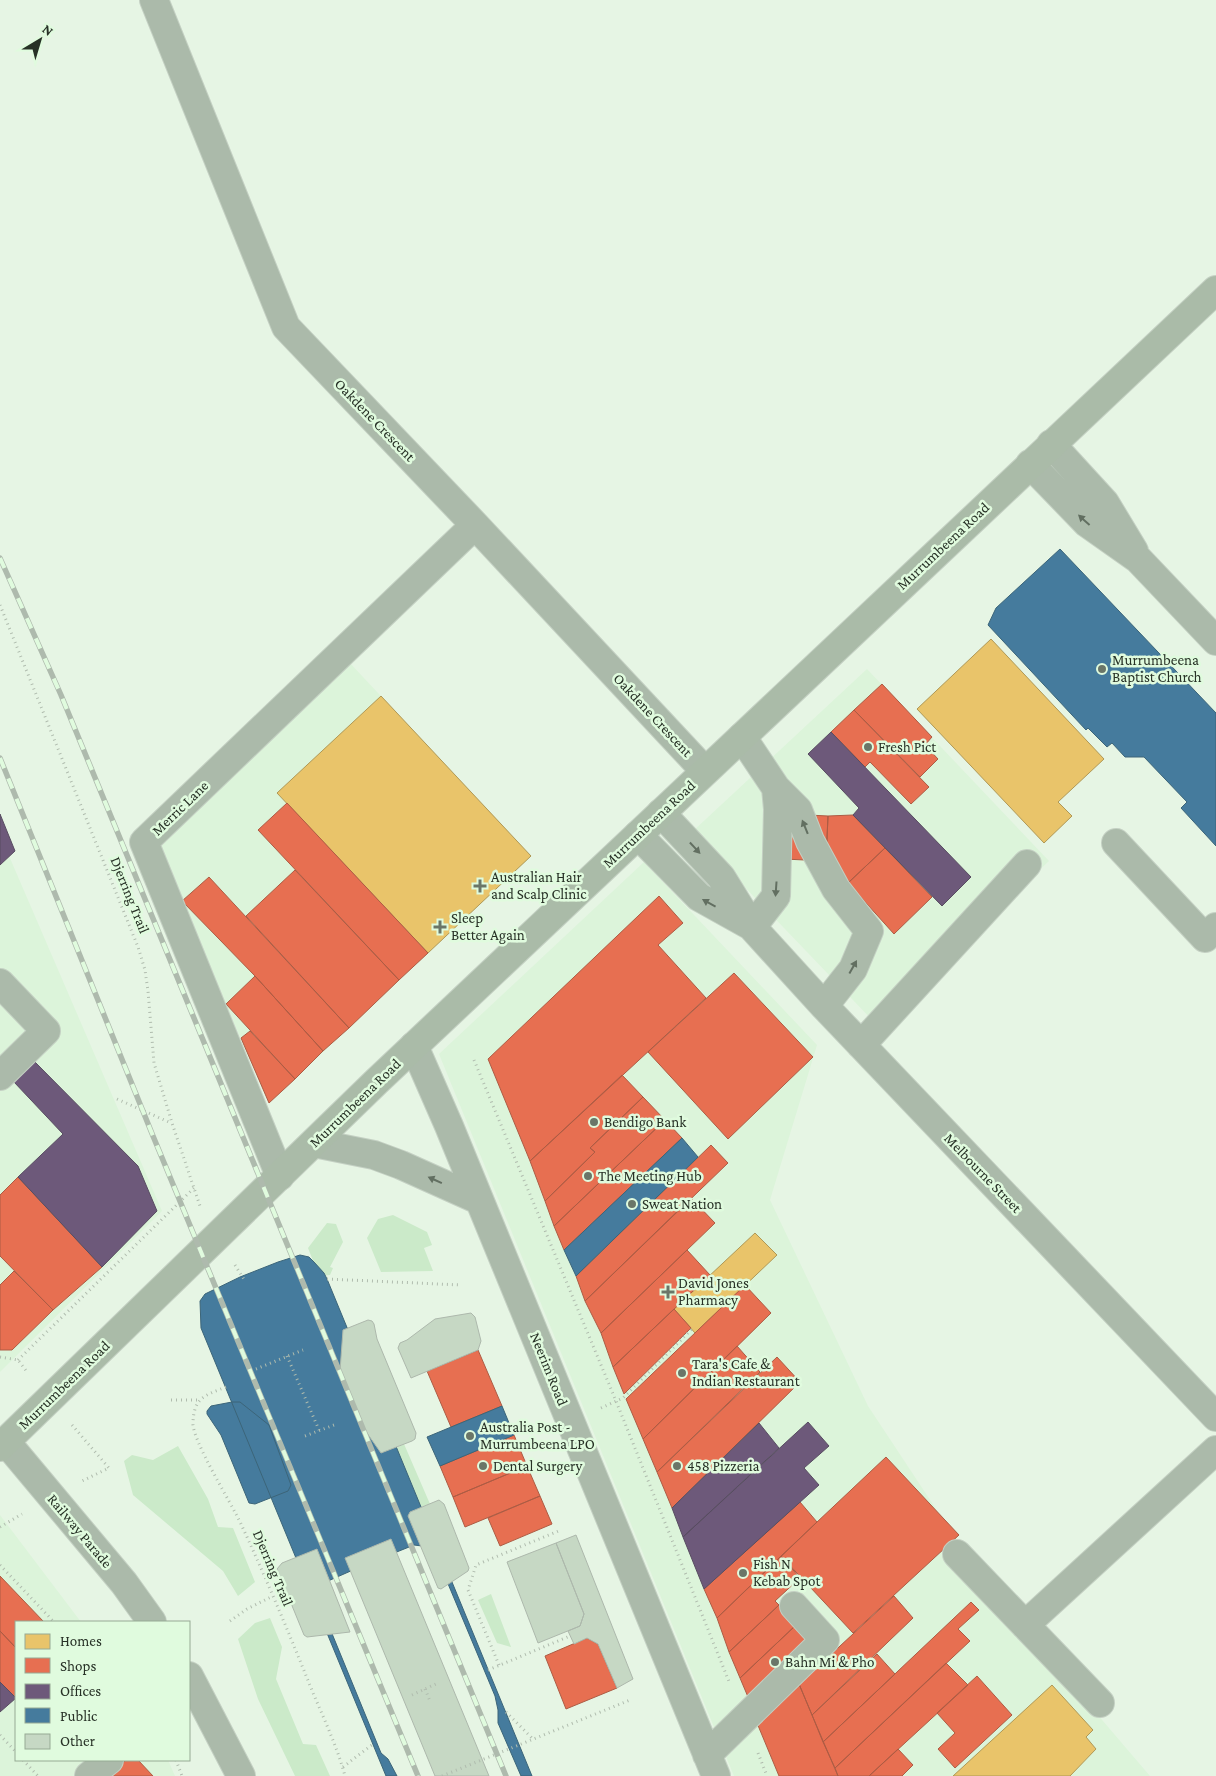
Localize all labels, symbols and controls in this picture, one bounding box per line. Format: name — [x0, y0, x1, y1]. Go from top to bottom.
north arrow — [15, 15, 65, 65]
text: N — [39, 21, 57, 39]
street label: Oakdene Crescent — [332, 376, 419, 465]
street label: Murrumbeena Road — [894, 499, 992, 593]
one-way arrow — [1079, 514, 1091, 526]
place label: Murrumbeena Baptist Church — [1112, 652, 1202, 686]
marker: Murrumbeena Baptist Church — [1096, 663, 1108, 675]
street label: Oakdene Crescent — [610, 670, 696, 761]
place label: Fresh Pict — [878, 739, 937, 755]
marker: Fresh Pict — [862, 741, 874, 753]
street label: Merric Lane — [149, 777, 212, 839]
street label: Murrumbeena Road — [600, 777, 698, 871]
one-way arrow — [800, 819, 808, 834]
one-way arrow — [689, 842, 700, 855]
street label: Djerring Trail — [106, 854, 153, 936]
place label: Australian Hair and Scalp Clinic — [491, 869, 587, 903]
marker: Australian Hair and Scalp Clinic — [473, 879, 487, 893]
one-way arrow — [771, 882, 779, 898]
one-way arrow — [702, 899, 717, 907]
place label: Sleep Better Again — [451, 910, 525, 944]
marker: Sleep Better Again — [433, 920, 447, 934]
one-way arrow — [849, 959, 857, 974]
street label: Murrumbeena Road — [306, 1055, 404, 1151]
place label: Bendigo Bank — [604, 1114, 687, 1131]
marker: Bendigo Bank — [588, 1116, 600, 1128]
street label: Melbourne Street — [941, 1130, 1026, 1217]
place label: The Meeting Hub — [598, 1168, 702, 1185]
marker: The Meeting Hub — [582, 1170, 594, 1182]
one-way arrow — [428, 1176, 442, 1184]
place label: Sweat Nation — [642, 1196, 722, 1212]
marker: Sweat Nation — [626, 1198, 638, 1210]
place label: David Jones Pharmacy — [678, 1275, 749, 1309]
marker: David Jones Pharmacy — [662, 1286, 674, 1298]
street label: Neerim Road — [527, 1330, 571, 1408]
street label: Murrumbeena Road — [15, 1337, 113, 1433]
place label: Tara's Cafe & Indian Restaurant — [692, 1356, 801, 1389]
marker: Tara's Cafe & Indian Restaurant — [676, 1367, 688, 1379]
place label: Australia Post - Murrumbeena LPO — [480, 1419, 595, 1452]
marker: Australia Post - Murrumbeena LPO — [464, 1430, 476, 1442]
place label: Dental Surgery — [493, 1458, 582, 1475]
place label: 458 Pizzeria — [687, 1458, 760, 1474]
marker: Dental Surgery — [477, 1460, 489, 1472]
marker: 458 Pizzeria — [671, 1460, 683, 1472]
street label: Railway Parade — [44, 1491, 116, 1572]
street label: Djerring Trail — [249, 1528, 296, 1609]
place label: Fish N Kebab Spot — [753, 1556, 821, 1590]
marker: Fish N Kebab Spot — [737, 1567, 749, 1579]
legend — [15, 1621, 190, 1761]
text: Homes — [60, 1633, 102, 1649]
place label: Bahn Mi & Pho — [785, 1654, 875, 1670]
marker: Bahn Mi & Pho — [769, 1656, 781, 1668]
text: Shops — [60, 1658, 96, 1675]
text: Offices — [60, 1683, 101, 1699]
text: Public — [60, 1708, 98, 1724]
text: Other — [60, 1733, 96, 1749]

